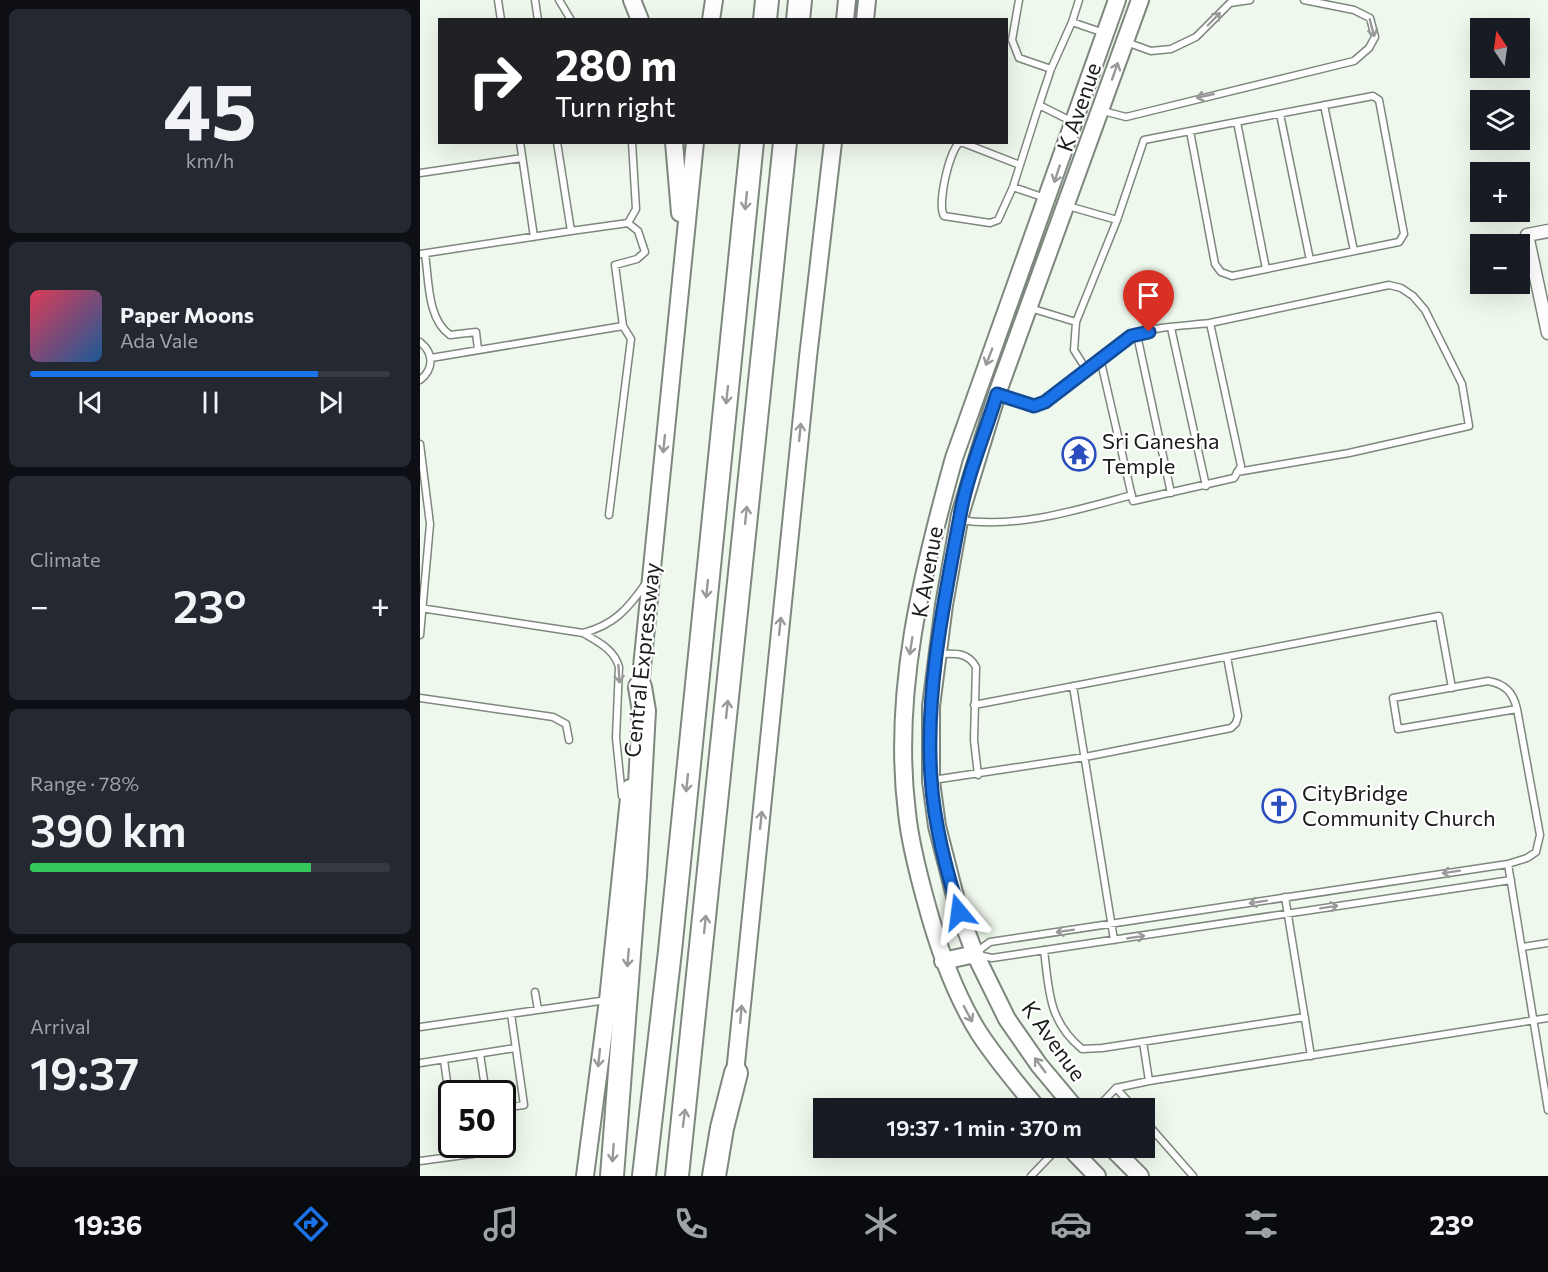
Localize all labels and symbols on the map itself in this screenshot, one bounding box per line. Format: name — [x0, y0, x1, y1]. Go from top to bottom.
one-way arrow — [1206, 11, 1221, 26]
one-way arrow — [1367, 18, 1379, 37]
north arrow — [1470, 18, 1530, 78]
street label: K Avenue — [1051, 59, 1106, 155]
one-way arrow — [1111, 62, 1122, 81]
one-way arrow — [1196, 91, 1215, 102]
one-way arrow — [1051, 164, 1062, 183]
one-way arrow — [740, 190, 751, 210]
pin — [1123, 270, 1174, 332]
one-way arrow — [983, 347, 994, 366]
one-way arrow — [721, 384, 732, 404]
one-way arrow — [795, 423, 806, 443]
place label: Sri Ganesha Temple — [1102, 427, 1220, 479]
one-way arrow — [658, 434, 669, 454]
temple icon: Sri Ganesha Temple — [1061, 436, 1097, 472]
one-way arrow — [741, 506, 752, 526]
street label: K Avenue — [905, 524, 948, 620]
street label: Central Expressway — [618, 561, 665, 759]
one-way arrow — [701, 578, 712, 598]
one-way arrow — [775, 617, 786, 637]
one-way arrow — [905, 636, 916, 656]
one-way arrow — [614, 664, 625, 683]
one-way arrow — [721, 700, 732, 720]
one-way arrow — [681, 772, 692, 792]
place label: CityBridge Community Church — [1302, 779, 1496, 831]
church icon: CityBridge Community Church — [1261, 788, 1297, 824]
one-way arrow — [755, 811, 766, 831]
one-way arrow — [1441, 867, 1461, 878]
position arrow — [927, 880, 991, 944]
one-way arrow — [1248, 896, 1268, 907]
one-way arrow — [1319, 901, 1338, 912]
one-way arrow — [700, 915, 711, 934]
one-way arrow — [1056, 926, 1075, 937]
one-way arrow — [1126, 931, 1146, 942]
one-way arrow — [622, 948, 633, 968]
street label: K Avenue — [1016, 995, 1092, 1086]
one-way arrow — [963, 1004, 974, 1022]
one-way arrow — [736, 1005, 747, 1025]
one-way arrow — [593, 1047, 604, 1067]
one-way arrow — [1034, 1058, 1047, 1074]
speed limit sign: 50 — [438, 1080, 516, 1158]
one-way arrow — [679, 1109, 690, 1128]
one-way arrow — [608, 1142, 619, 1162]

